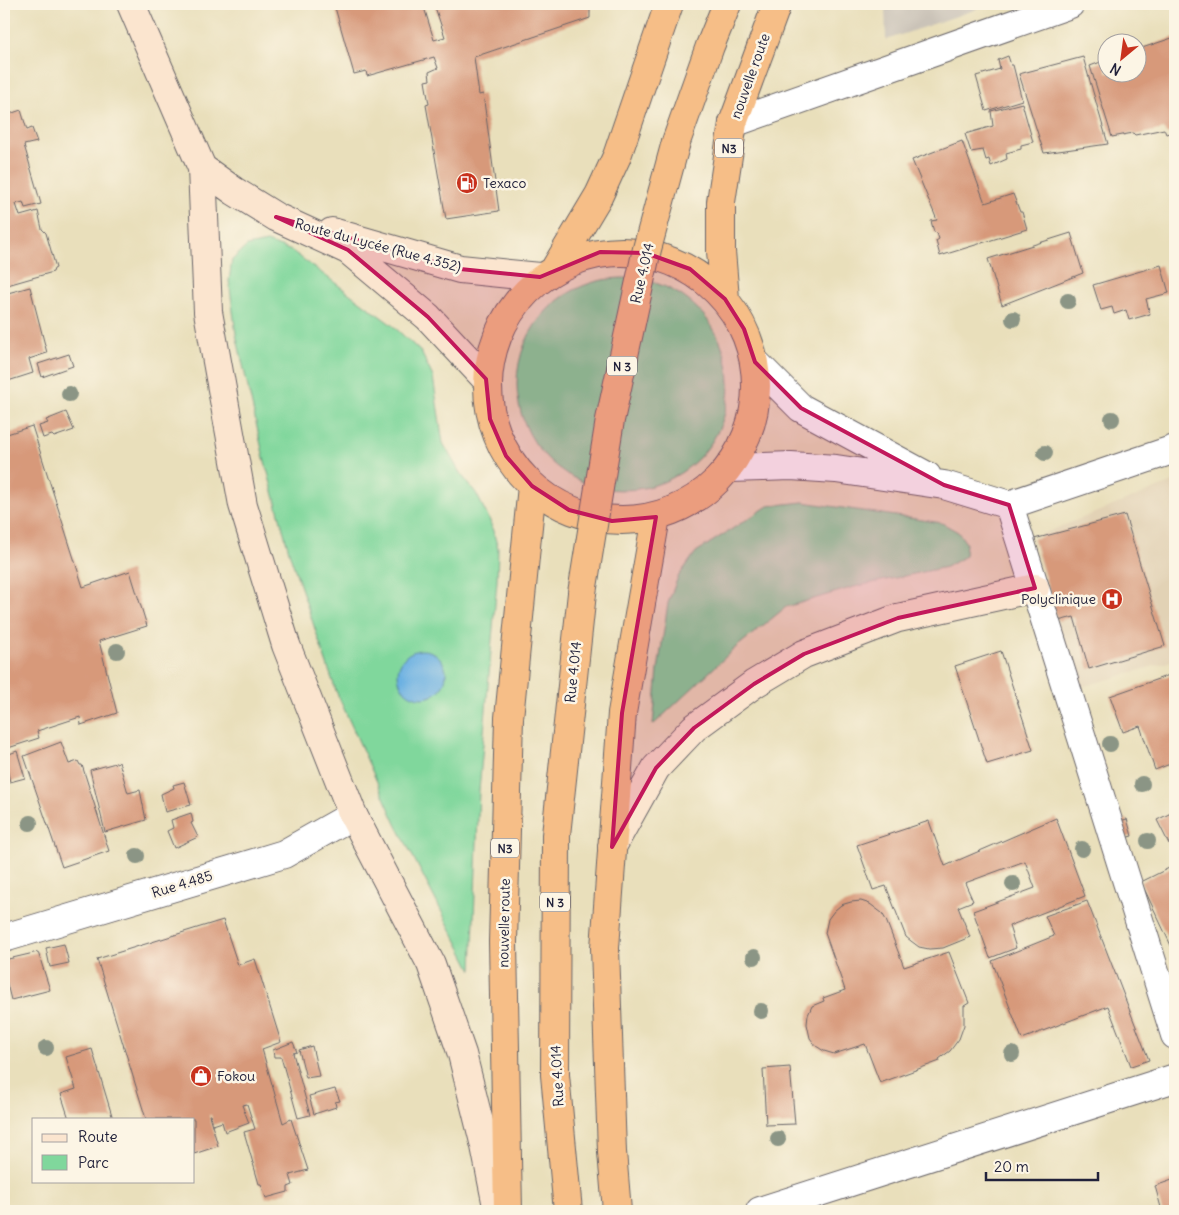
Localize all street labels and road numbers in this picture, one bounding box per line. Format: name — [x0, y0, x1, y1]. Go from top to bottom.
street label: nouvelle route — [726, 31, 774, 121]
road number: N3 — [715, 138, 743, 158]
street label: Route du Lycée (Rue 4.352) — [293, 214, 463, 276]
street label: Rue 4.014 — [626, 241, 658, 305]
road number: N 3 — [607, 356, 637, 376]
street label: Rue 4.014 — [561, 640, 585, 704]
road number: N3 — [491, 838, 519, 858]
street label: Rue 4.485 — [149, 866, 215, 902]
street label: nouvelle route — [494, 878, 514, 968]
road number: N 3 — [540, 892, 570, 912]
street label: Rue 4.014 — [546, 1045, 568, 1107]

